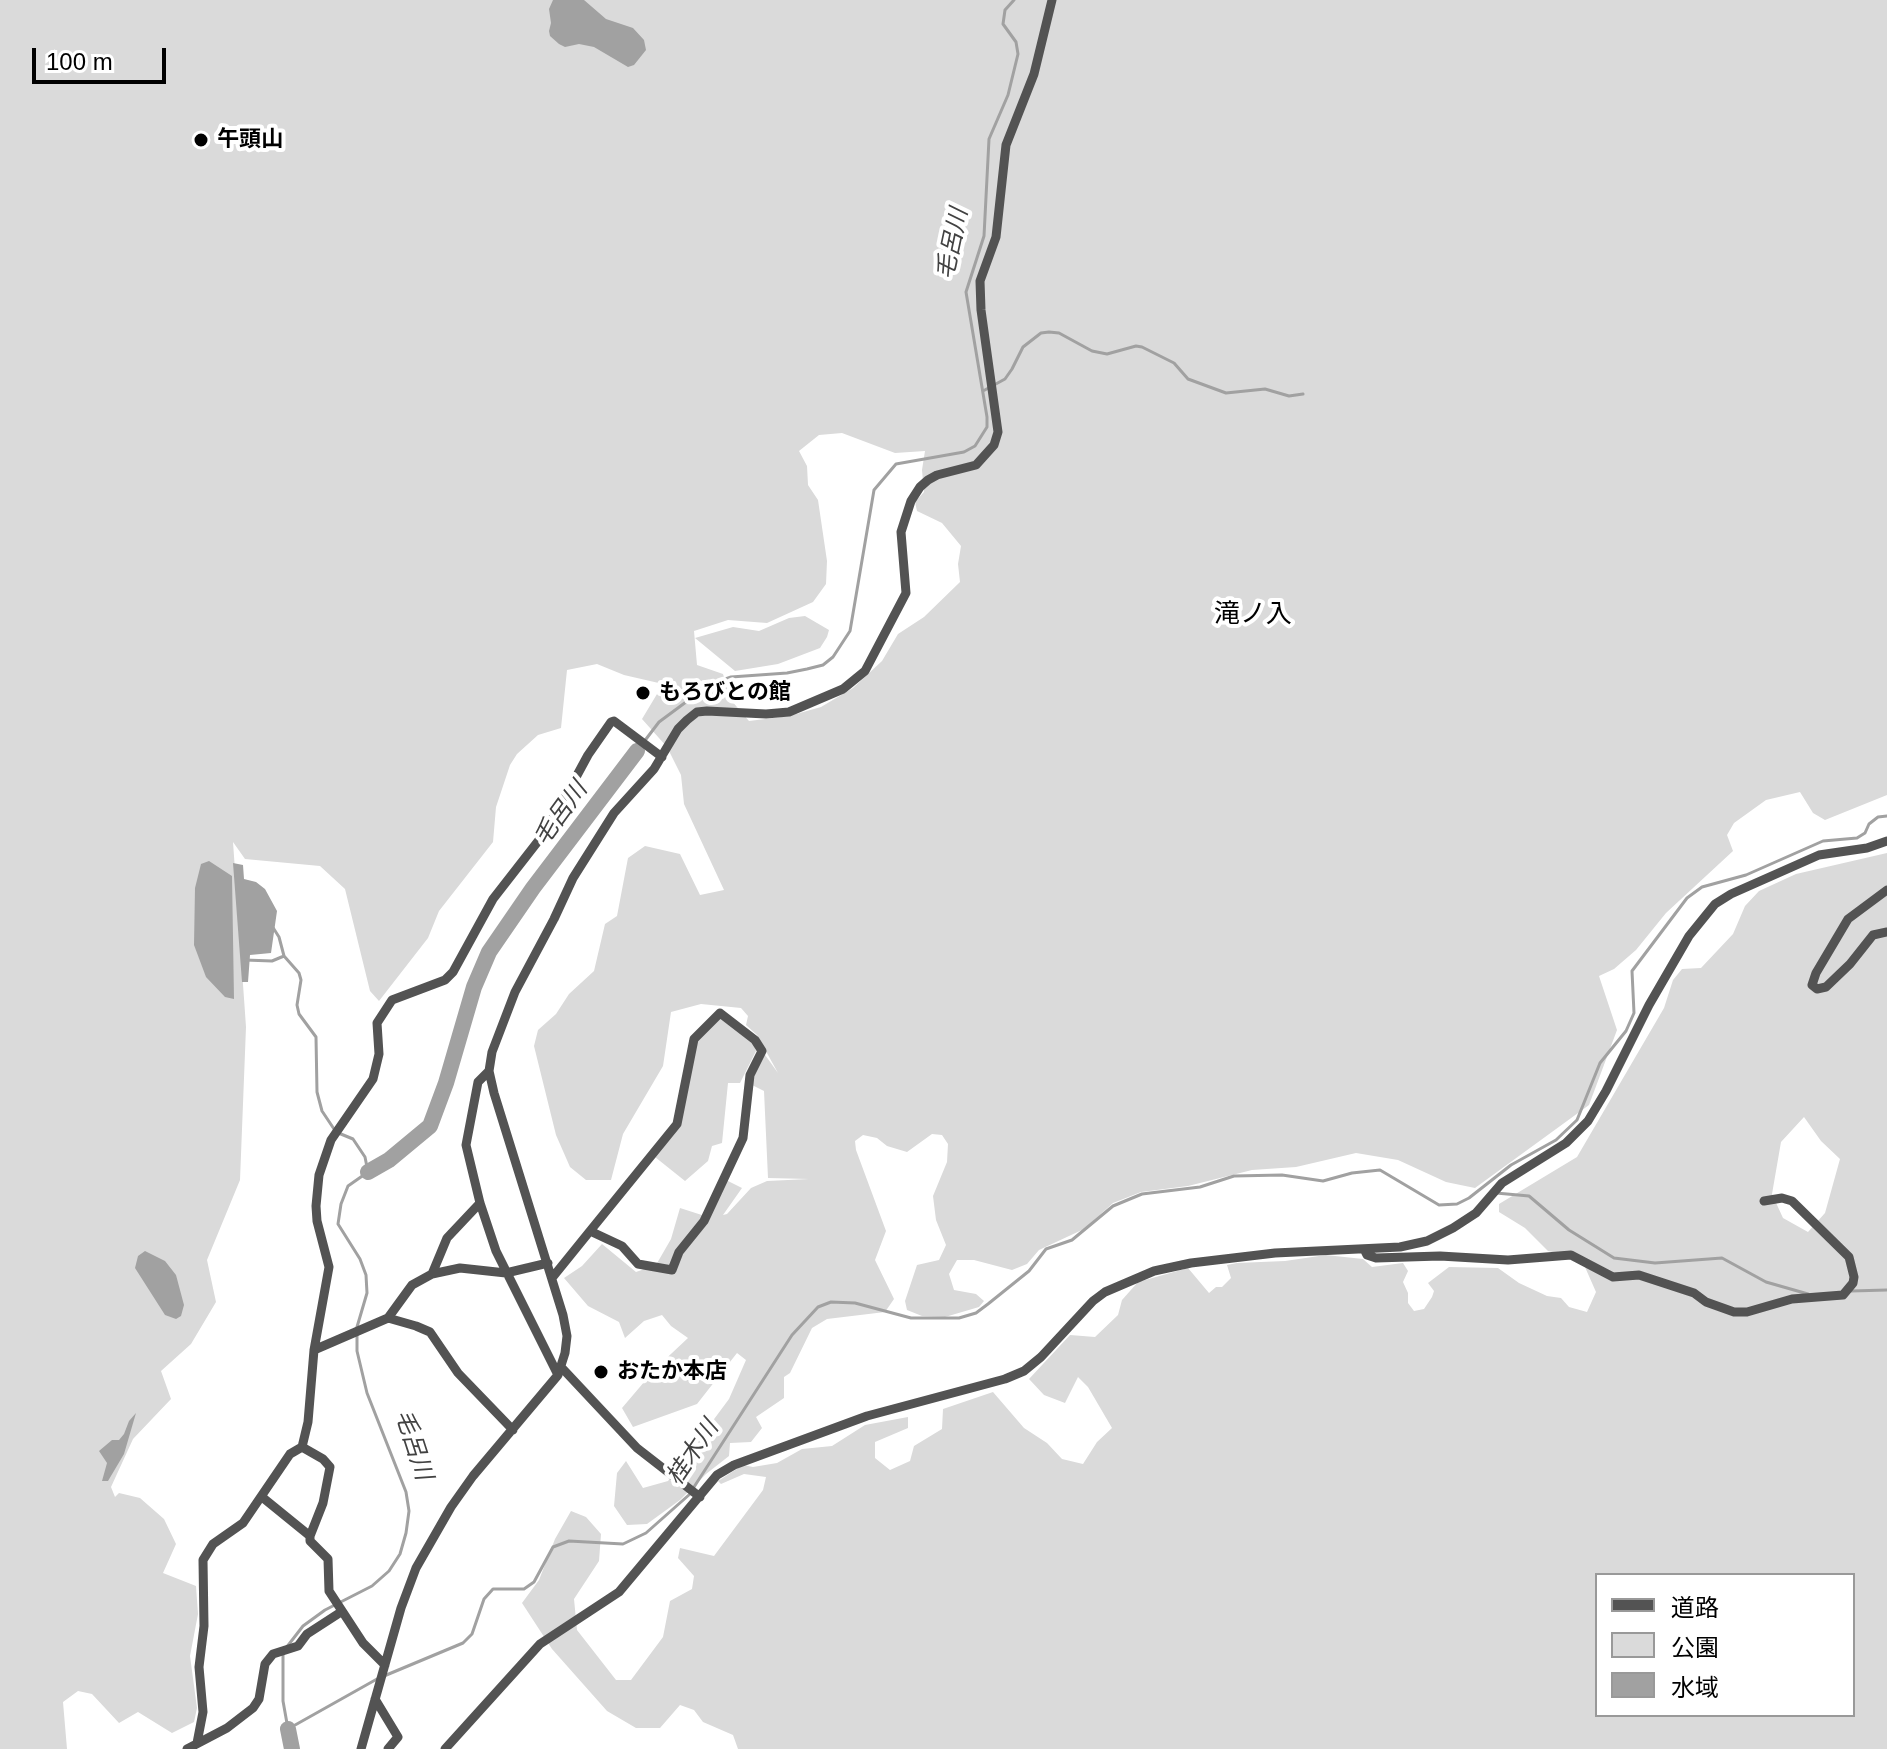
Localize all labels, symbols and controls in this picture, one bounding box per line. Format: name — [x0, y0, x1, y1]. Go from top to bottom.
scale bar — [36, 32, 170, 82]
text: 100 m — [46, 48, 113, 75]
place label: 午頭山 — [217, 127, 283, 153]
marker: 午頭山 — [192, 131, 210, 149]
water label: 毛呂川 — [931, 206, 975, 282]
district label: 滝ノ入 — [1214, 599, 1292, 631]
place label: もろびとの館 — [659, 680, 791, 706]
marker: もろびとの館 — [634, 684, 652, 702]
water label: 毛呂川 — [528, 776, 594, 852]
place label: おたか本店 — [617, 1359, 727, 1385]
marker: おたか本店 — [592, 1363, 610, 1381]
water label: 毛呂川 — [388, 1406, 438, 1484]
water label: 桂木川 — [661, 1415, 725, 1491]
legend — [1595, 1573, 1855, 1717]
text: 道路 — [1671, 1594, 1719, 1621]
text: 公園 — [1671, 1634, 1719, 1661]
text: 水域 — [1671, 1674, 1719, 1701]

